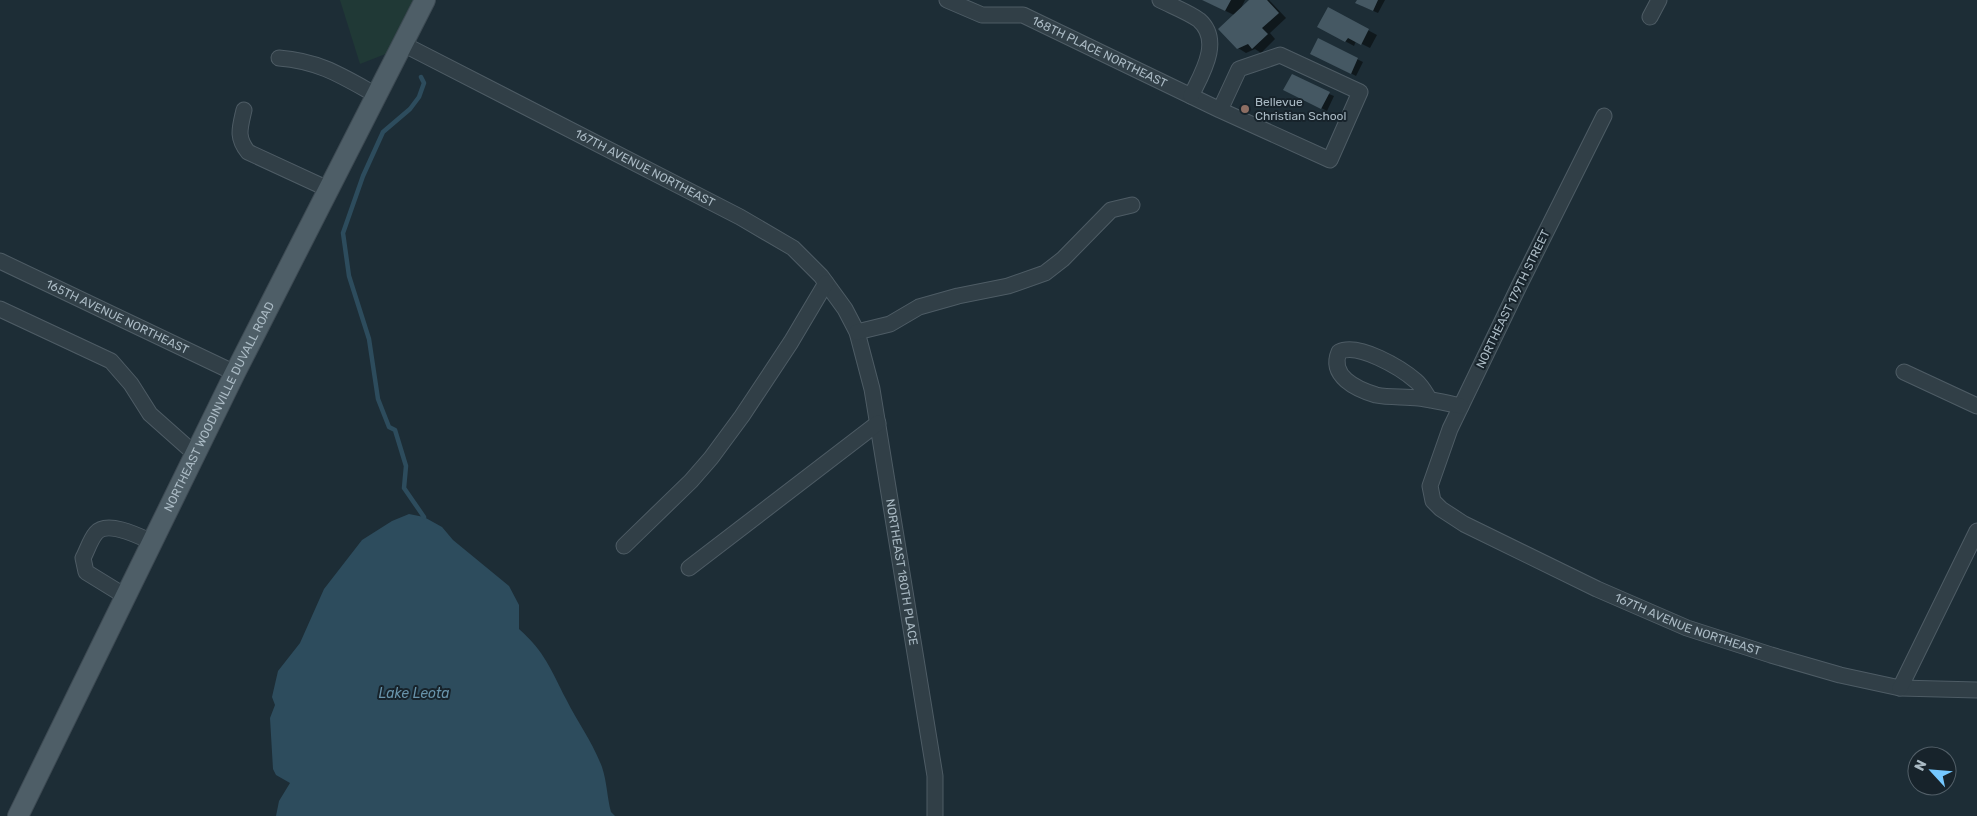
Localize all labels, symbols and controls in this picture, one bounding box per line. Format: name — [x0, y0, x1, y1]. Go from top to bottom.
street label: 168TH PLACE NORTHEAST — [1030, 13, 1169, 90]
place label: Bellevue Christian School — [1255, 95, 1346, 123]
marker: Bellevue Christian School — [1239, 103, 1251, 115]
street label: 167TH AVENUE NORTHEAST — [573, 127, 717, 210]
street label: NORTHEAST 179TH STREET — [1473, 227, 1553, 371]
street label: 165TH AVENUE NORTHEAST — [44, 277, 191, 357]
street label: NORTHEAST WOODINVILLE DUVALL ROAD — [161, 299, 277, 514]
street label: NORTHEAST 180TH PLACE — [883, 498, 921, 646]
street label: 167TH AVENUE NORTHEAST — [1613, 591, 1763, 658]
water label: Lake Leota — [378, 685, 450, 702]
north arrow — [1907, 746, 1957, 796]
text: N — [1911, 757, 1931, 774]

